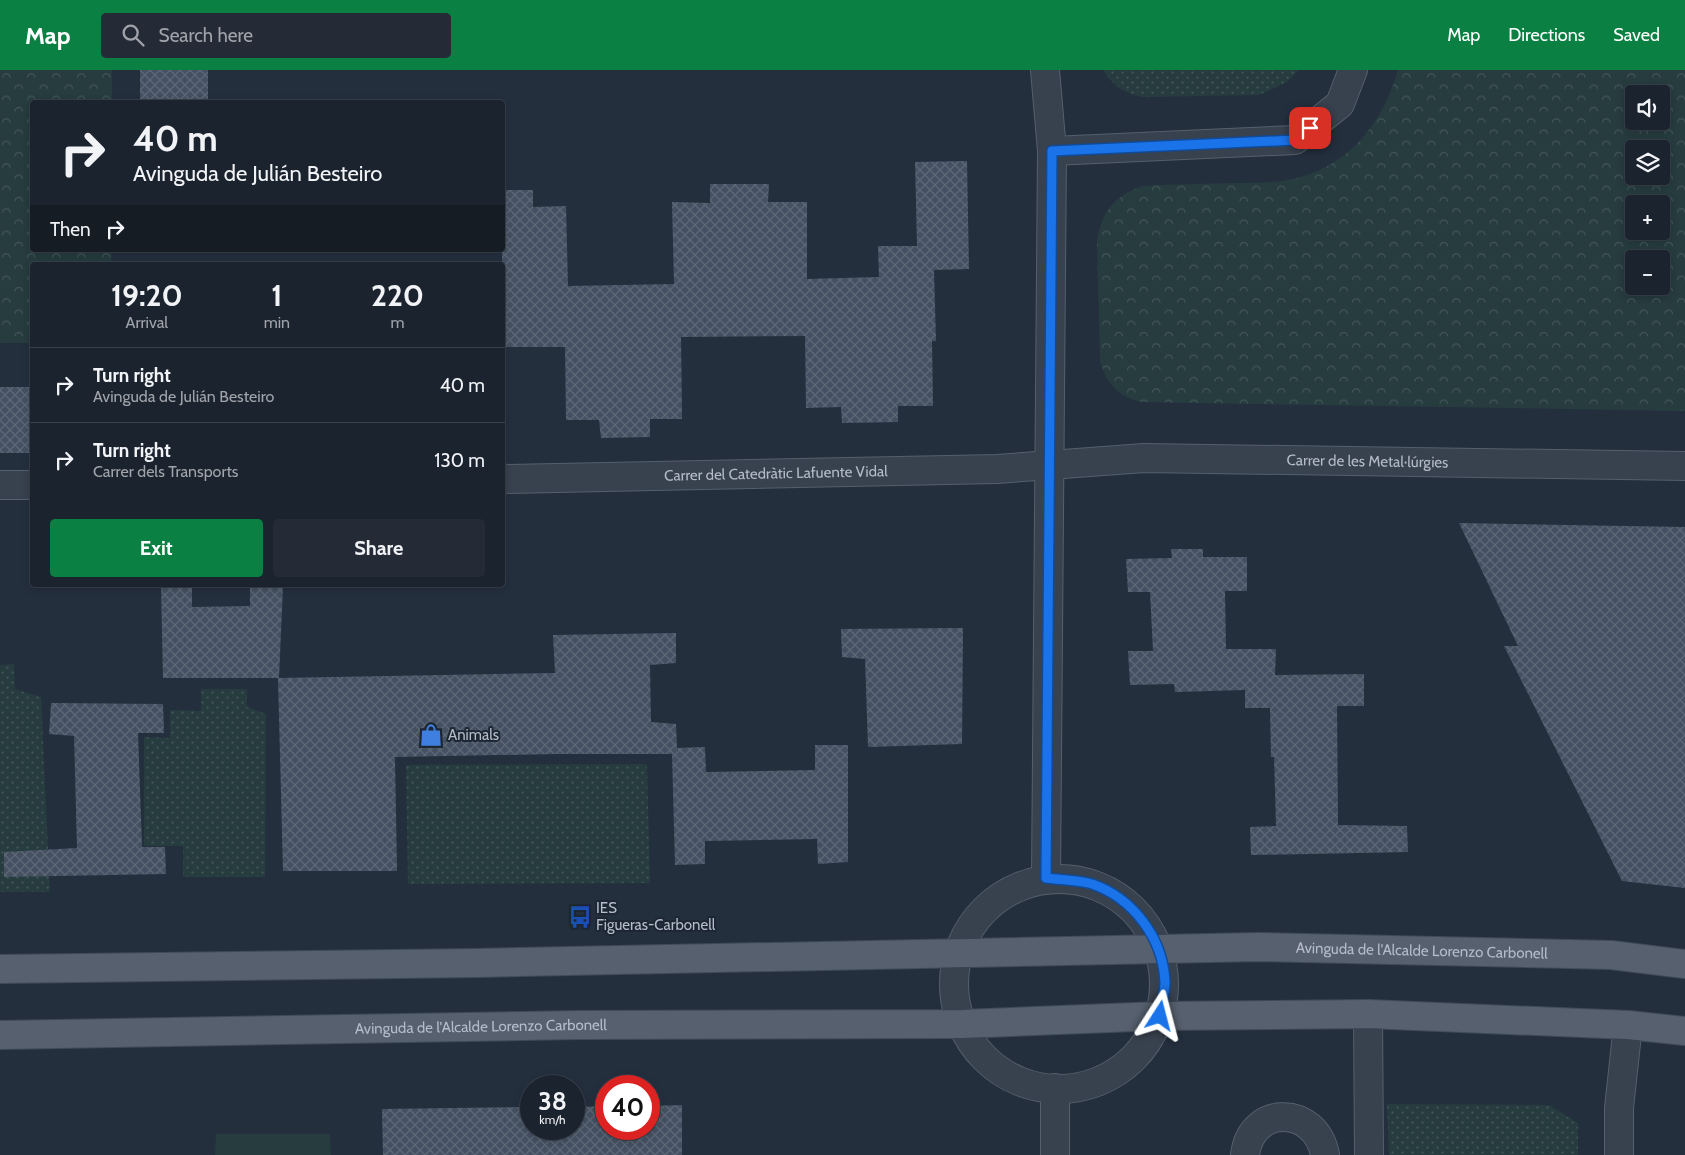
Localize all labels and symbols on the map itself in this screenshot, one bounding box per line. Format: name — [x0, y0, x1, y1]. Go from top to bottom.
pin — [1289, 107, 1331, 149]
street label: Carrer de les Metal·lúrgies — [1286, 451, 1448, 471]
street label: Carrer del Catedràtic Lafuente Vidal — [664, 462, 888, 485]
shop icon: Animals — [418, 722, 444, 748]
place label: Animals — [448, 726, 499, 744]
place label: IES Figueras-Carbonell — [596, 899, 716, 934]
bus stop icon: IES Figueras-Carbonell — [567, 904, 593, 930]
street label: Avinguda de l'Alcalde Lorenzo Carbonell — [1296, 939, 1548, 963]
position arrow — [1133, 989, 1185, 1041]
street label: Avinguda de l'Alcalde Lorenzo Carbonell — [355, 1016, 607, 1038]
speed limit sign: 40 — [595, 1075, 660, 1140]

